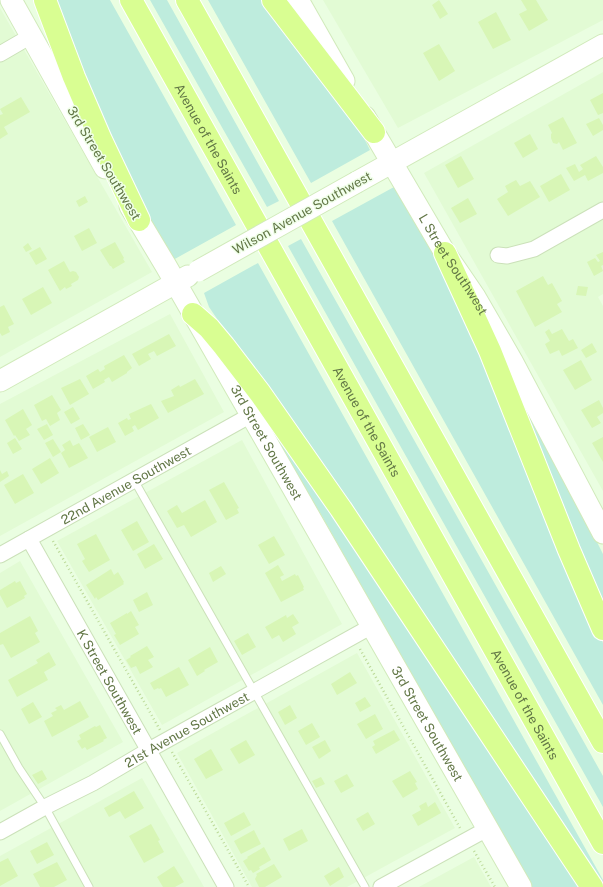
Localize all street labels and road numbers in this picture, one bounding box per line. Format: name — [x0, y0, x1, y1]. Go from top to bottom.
street label: Avenue of the Saints — [172, 81, 246, 197]
street label: 3rd Street Southwest — [64, 103, 144, 223]
street label: Wilson Avenue Southwest — [230, 169, 374, 257]
street label: L Street Southwest — [416, 211, 491, 317]
street label: Avenue of the Saints — [330, 364, 404, 479]
street label: 3rd Street Southwest — [228, 382, 306, 502]
street label: 22nd Avenue Southwest — [58, 443, 193, 527]
street label: K Street Southwest — [74, 627, 145, 737]
street label: Avenue of the Saints — [488, 646, 562, 762]
street label: 3rd Street Southwest — [389, 663, 466, 784]
street label: 21st Avenue Southwest — [122, 689, 251, 770]

